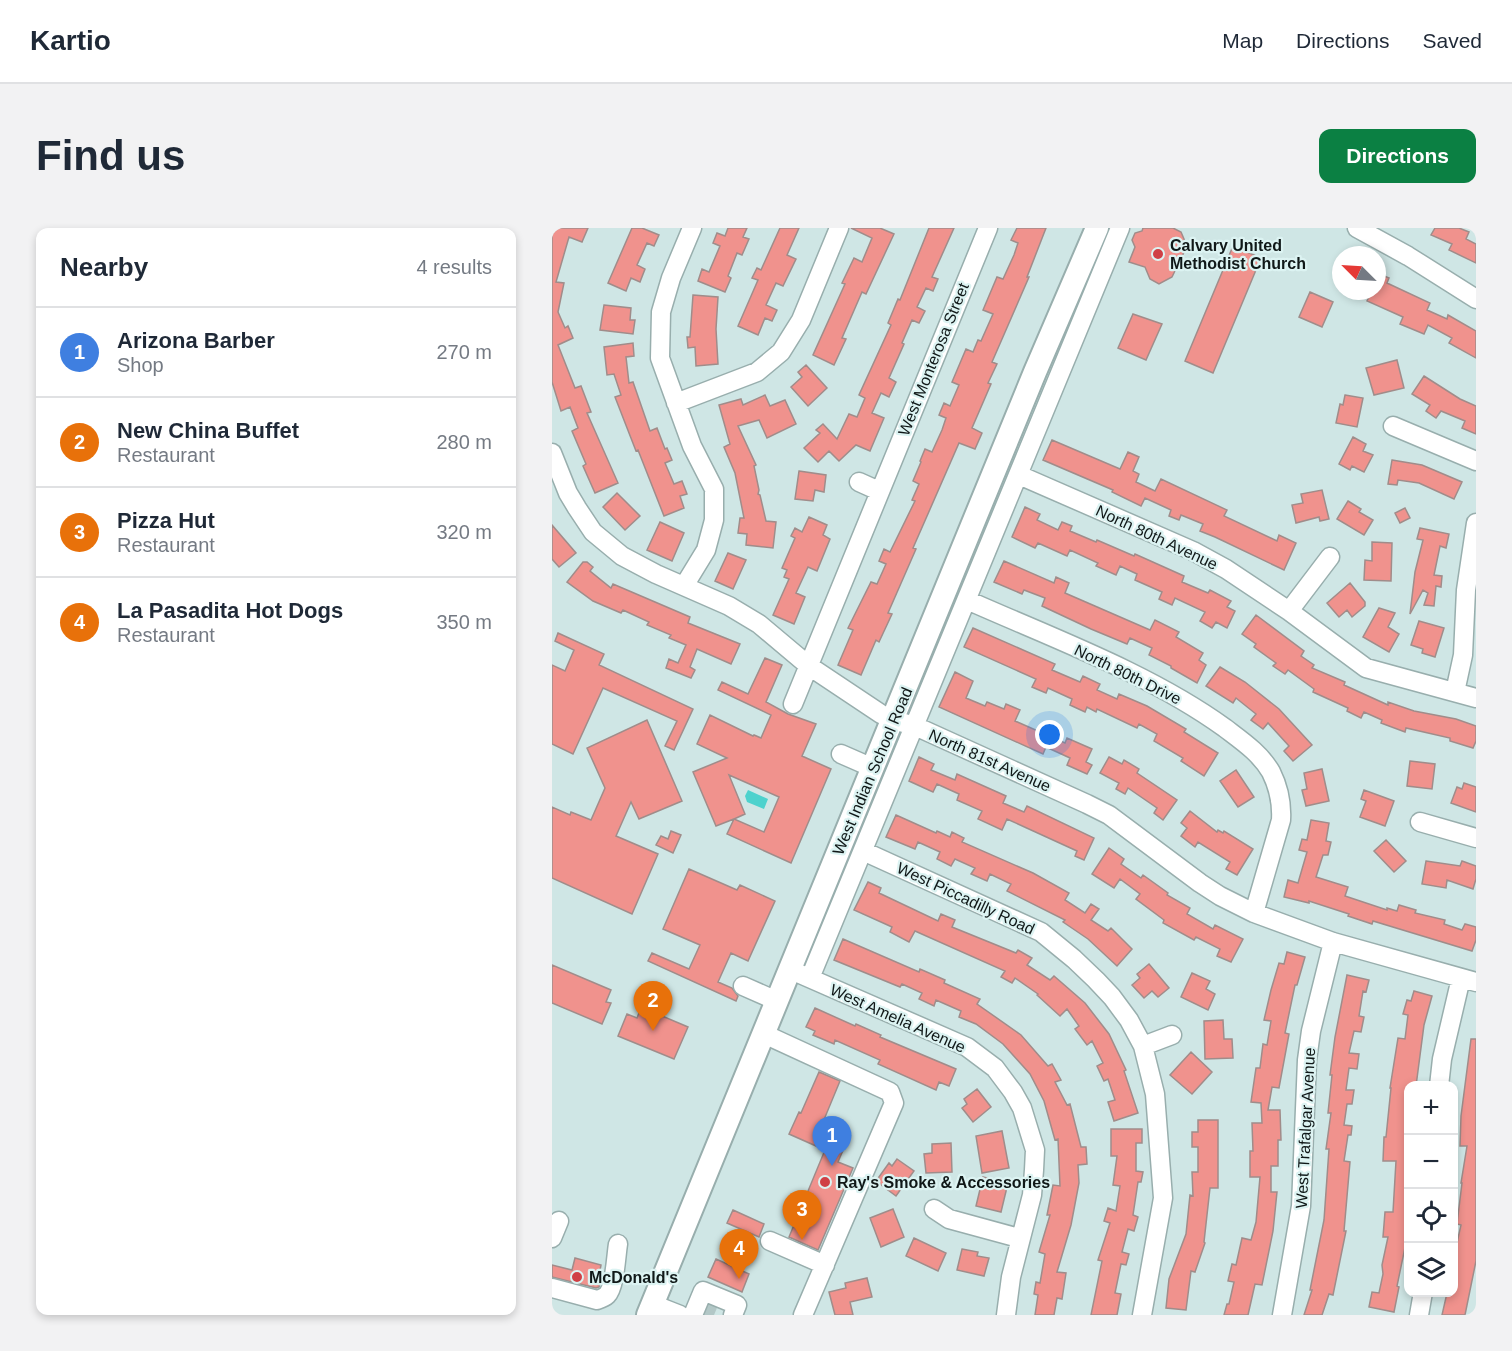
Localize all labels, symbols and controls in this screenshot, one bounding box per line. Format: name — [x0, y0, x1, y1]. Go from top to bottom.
text: Kartio — [30, 25, 111, 56]
text: Map — [1222, 29, 1263, 52]
text: Directions — [1296, 29, 1389, 52]
text: Saved — [1422, 29, 1482, 52]
button: Directions — [1319, 129, 1476, 183]
text: Find us — [36, 132, 185, 179]
place label: Calvary United Methodist Church — [1170, 237, 1306, 272]
north arrow — [1332, 246, 1386, 300]
marker: Calvary United Methodist Church — [1151, 247, 1165, 261]
text: Nearby — [60, 252, 148, 282]
text: 4 results — [416, 256, 492, 278]
street label: West Monterosa Street — [895, 280, 972, 438]
text: Arizona Barber — [117, 328, 275, 353]
text: 1 — [74, 341, 85, 363]
text: 270 m — [436, 341, 492, 363]
text: Shop — [117, 354, 164, 376]
text: New China Buffet — [117, 418, 299, 443]
text: 2 — [74, 431, 85, 453]
text: 280 m — [436, 431, 492, 453]
text: Restaurant — [117, 444, 215, 466]
street label: North 80th Avenue — [1093, 502, 1220, 573]
text: Pizza Hut — [117, 508, 215, 533]
text: 3 — [74, 521, 85, 543]
text: 320 m — [436, 521, 492, 543]
text: Restaurant — [117, 534, 215, 556]
text: La Pasadita Hot Dogs — [117, 598, 343, 623]
text: 4 — [74, 611, 85, 633]
text: 350 m — [436, 611, 492, 633]
text: Restaurant — [117, 624, 215, 646]
street label: North 80th Drive — [1072, 641, 1184, 708]
street label: West Indian School Road — [829, 685, 916, 857]
your location — [1035, 720, 1064, 749]
street label: North 81st Avenue — [926, 726, 1053, 795]
street label: West Piccadilly Road — [894, 859, 1037, 938]
street label: West Amelia Avenue — [828, 981, 968, 1056]
pin: 2 — [634, 982, 672, 1031]
street label: West Trafalgar Avenue — [1293, 1047, 1318, 1209]
map controls — [1404, 1081, 1458, 1297]
button: + — [1404, 1081, 1458, 1135]
pin: 1 — [812, 1116, 852, 1166]
button: − — [1404, 1135, 1458, 1189]
place label: Ray's Smoke & Accessories — [837, 1174, 1050, 1191]
marker: Ray's Smoke & Accessories — [818, 1175, 832, 1189]
button: locate — [1404, 1189, 1458, 1243]
pin: 3 — [782, 1190, 822, 1240]
pin: 4 — [720, 1230, 759, 1279]
button: layers — [1404, 1243, 1458, 1297]
place label: McDonald's — [589, 1269, 678, 1286]
marker: McDonald's — [570, 1270, 584, 1284]

